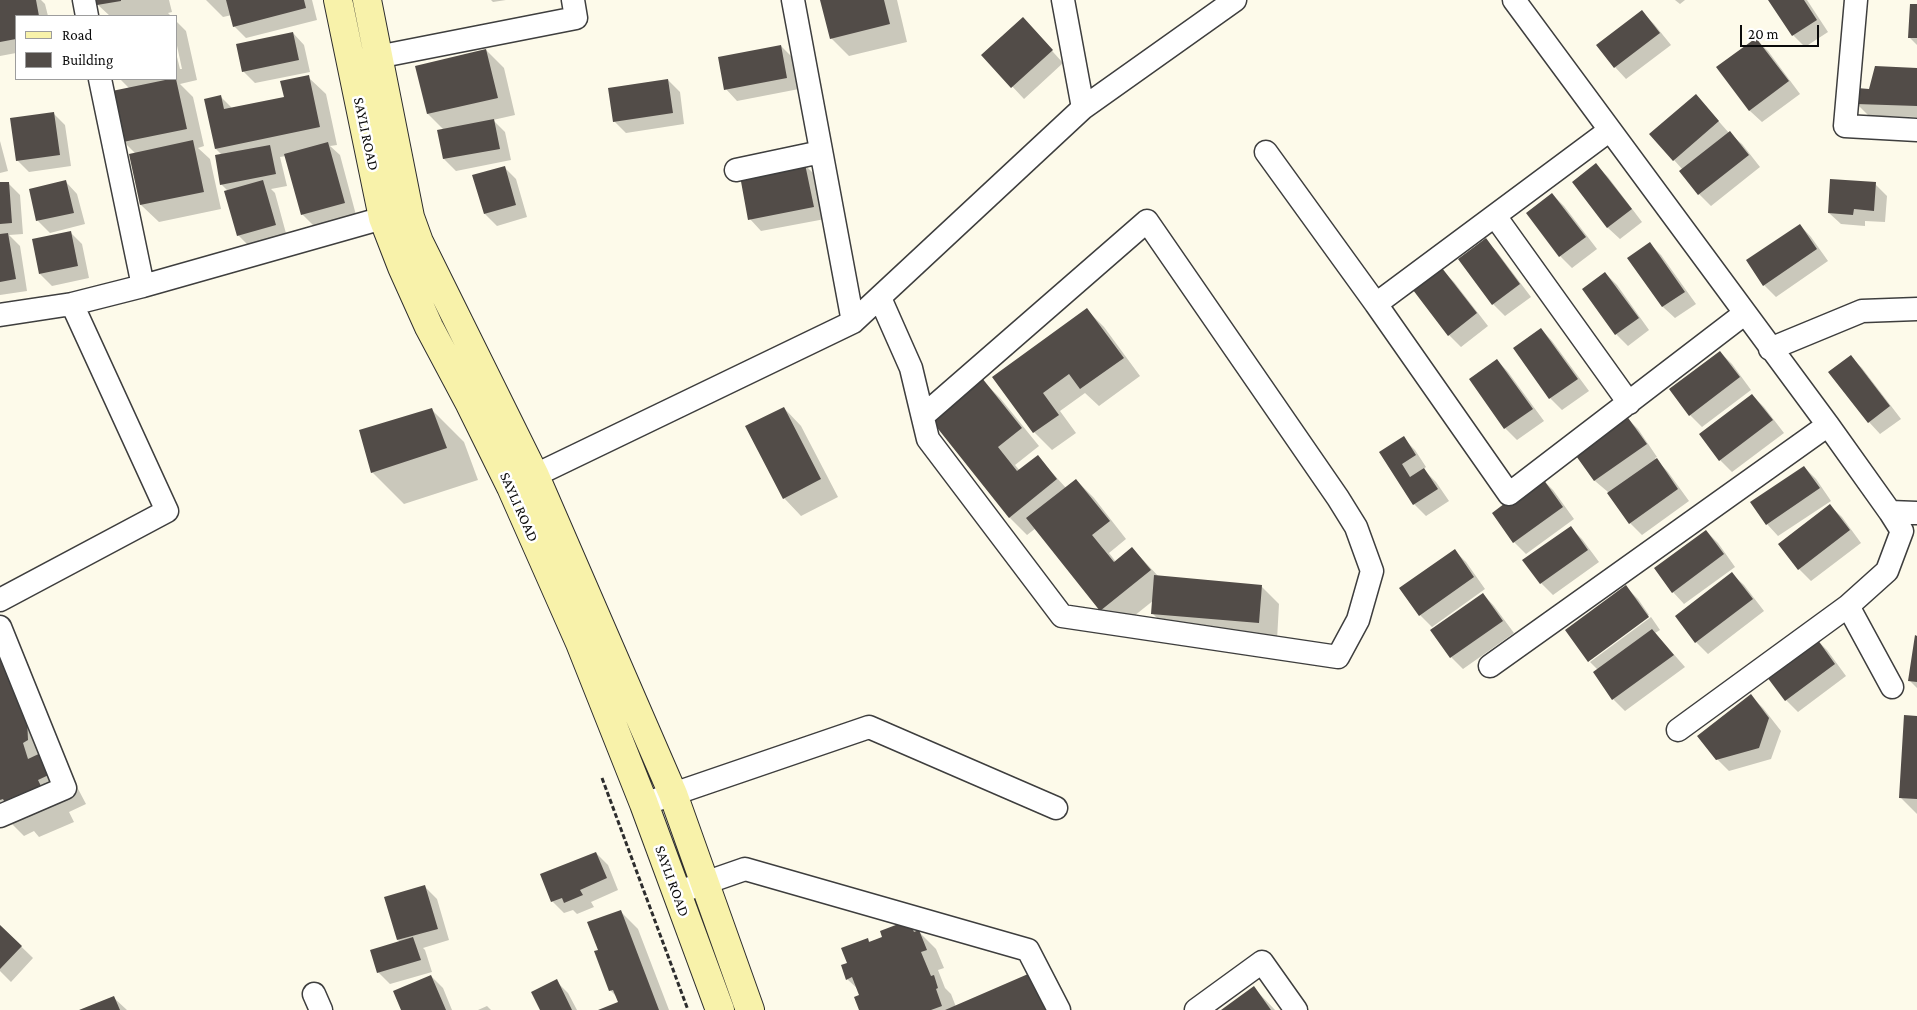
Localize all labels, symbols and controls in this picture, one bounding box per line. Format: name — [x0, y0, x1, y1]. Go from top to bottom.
legend — [15, 15, 178, 80]
scale bar — [1742, 15, 1821, 47]
text: 20 m — [1748, 26, 1779, 42]
text: Road — [62, 27, 92, 43]
text: Building — [62, 52, 113, 68]
street label: SAYLI ROAD — [349, 96, 383, 172]
street label: SAYLI ROAD — [496, 469, 542, 545]
street label: SAYLI ROAD — [651, 843, 693, 919]

